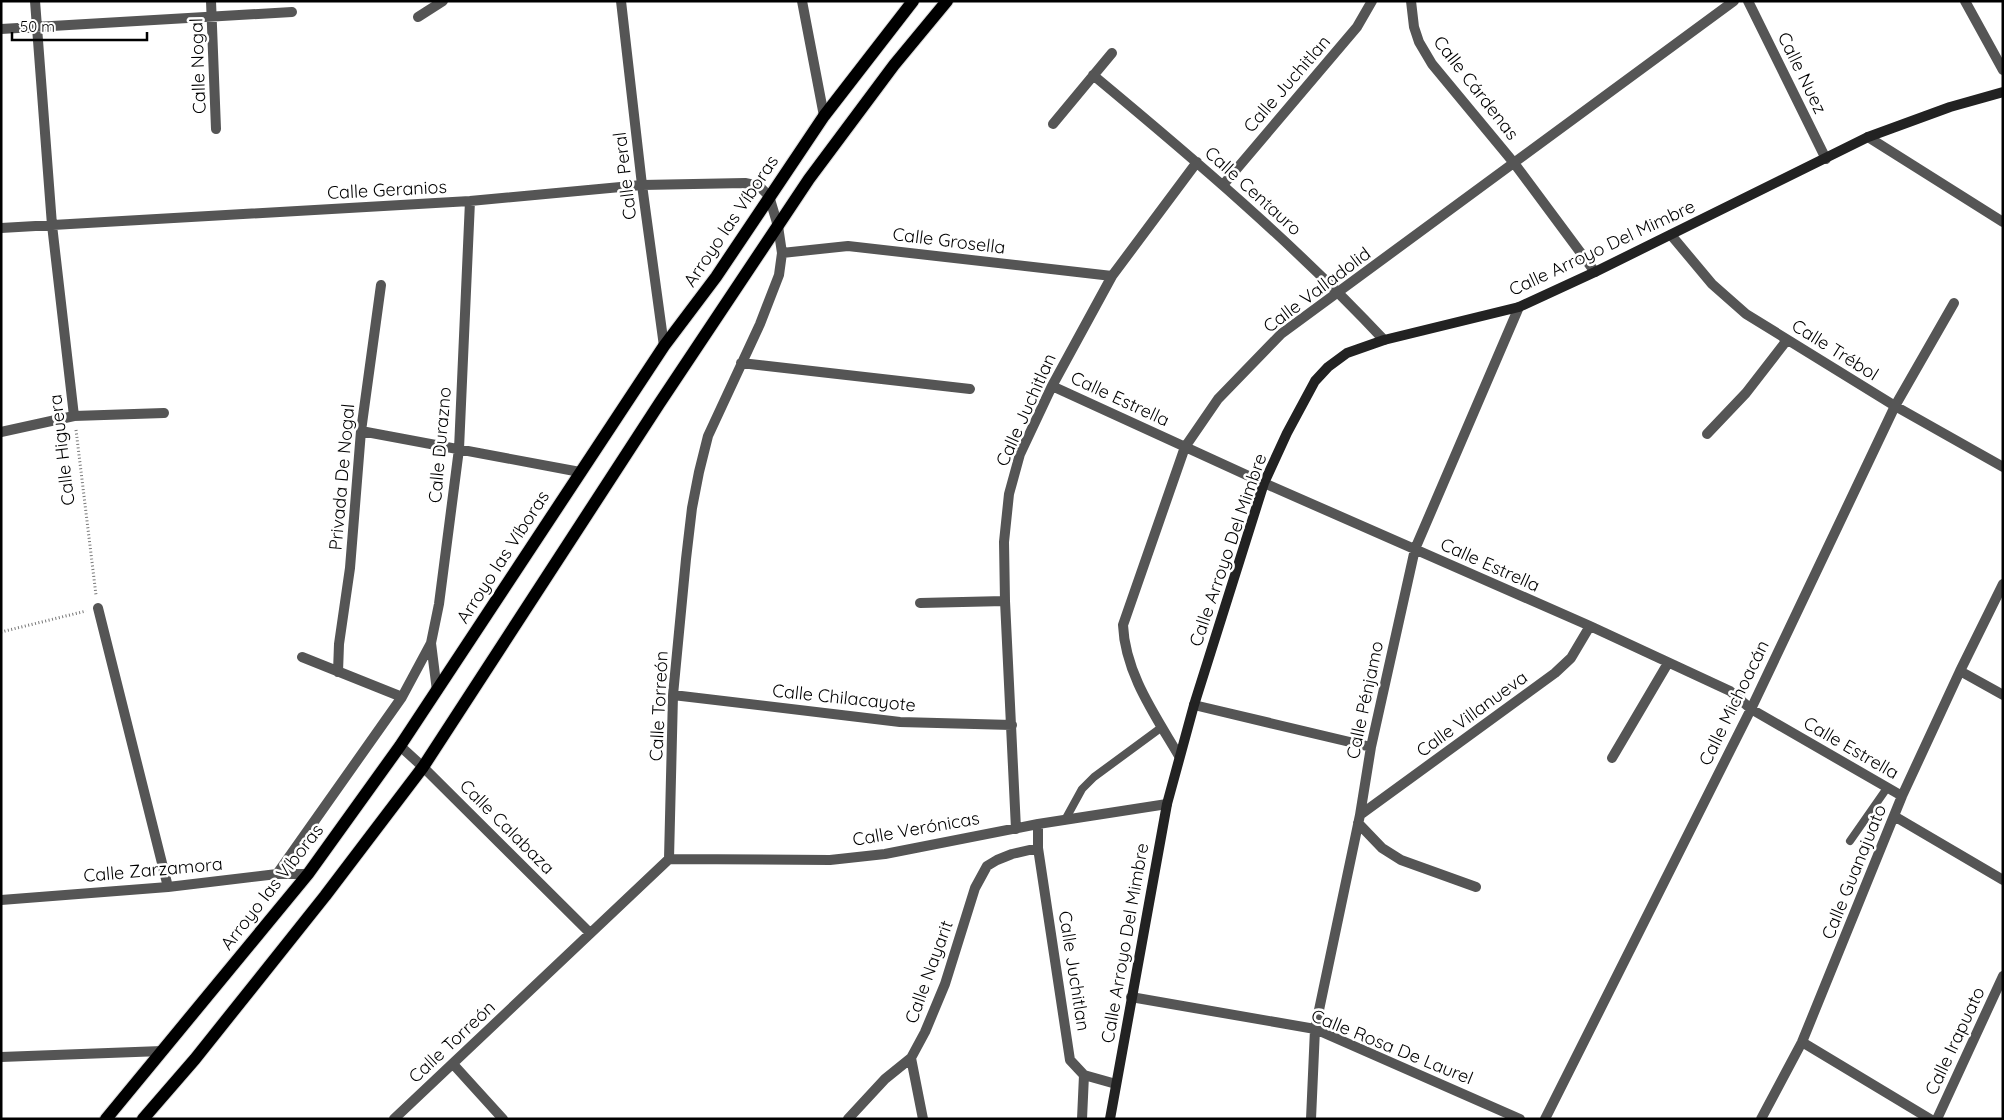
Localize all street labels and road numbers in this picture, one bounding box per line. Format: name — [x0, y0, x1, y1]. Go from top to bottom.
street label: Calle Nogal — [184, 18, 211, 114]
street label: Calle Nuez — [1773, 28, 1832, 117]
street label: Calle Juchitlan — [1238, 30, 1335, 137]
street label: Calle Cárdenas — [1429, 31, 1524, 144]
street label: Calle Peral — [608, 131, 641, 221]
street label: Calle Centauro — [1200, 141, 1307, 240]
street label: Arroyo las Víboras — [678, 150, 783, 291]
street label: Calle Geranios — [327, 175, 447, 204]
street label: Calle Arroyo Del Mimbre — [1505, 194, 1699, 301]
street label: Calle Grosella — [891, 222, 1007, 259]
street label: Calle Valladolid — [1259, 242, 1375, 337]
street label: Calle Trébol — [1788, 314, 1883, 385]
street label: Calle Juchitlan — [990, 350, 1061, 470]
street label: Calle Estrella — [1067, 366, 1173, 431]
street label: Calle Durazno — [423, 386, 456, 504]
street label: Calle Higuera — [43, 393, 80, 507]
street label: Privada De Nogal — [324, 403, 359, 551]
street label: Calle Arroyo Del Mimbre — [1184, 450, 1271, 649]
street label: Arroyo las Víboras — [451, 486, 554, 628]
street label: Calle Estrella — [1437, 532, 1544, 597]
street label: Calle Michoacán — [1693, 636, 1774, 769]
street label: Calle Pénjamo — [1341, 639, 1388, 761]
street label: Calle Torreón — [644, 650, 673, 762]
street label: Calle Villanueva — [1412, 666, 1532, 762]
street label: Calle Chilacayote — [771, 679, 917, 716]
street label: Calle Estrella — [1799, 711, 1903, 784]
street label: Calle Calabaza — [455, 774, 560, 879]
street label: Calle Guanajuato — [1816, 801, 1891, 943]
street label: Calle Verónicas — [851, 806, 981, 851]
street label: Arroyo las Víboras — [215, 819, 328, 954]
street label: Calle Arroyo Del Mimbre — [1096, 841, 1153, 1045]
street label: Calle Zarzamora — [82, 852, 224, 887]
street label: Calle Juchitlan — [1054, 909, 1095, 1033]
street label: Calle Nayarit — [899, 917, 958, 1026]
street label: Calle Irapuato — [1919, 983, 1990, 1099]
street label: Calle Torreón — [403, 996, 500, 1088]
street label: Calle Rosa De Laurel — [1308, 1004, 1477, 1090]

